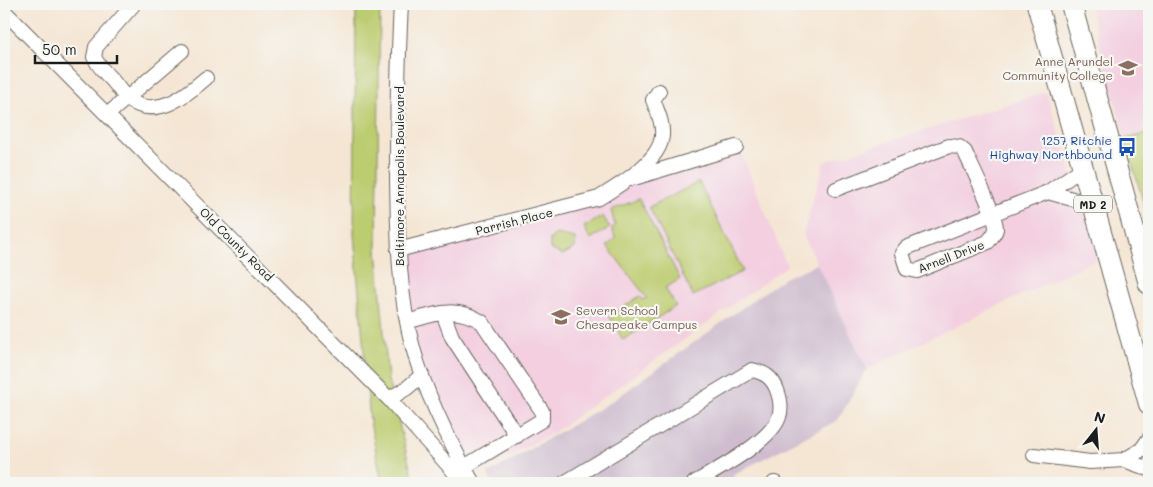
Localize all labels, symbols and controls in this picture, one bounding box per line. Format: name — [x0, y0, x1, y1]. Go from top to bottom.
scale bar — [35, 32, 118, 64]
text: 50 m — [42, 39, 77, 59]
place label: Anne Arundel Community College — [1002, 53, 1113, 83]
school or university icon: Anne Arundel Community College — [1117, 57, 1139, 79]
street label: Baltimore Annapolis Boulevard — [391, 86, 407, 266]
place label: 1257 Ritchie Highway Northbound — [990, 132, 1112, 162]
bus stop icon: 1257 Ritchie Highway Northbound — [1116, 136, 1138, 158]
road number: MD 2 — [1074, 195, 1112, 212]
street label: Old County Road — [197, 204, 278, 285]
street label: Parrish Place — [474, 204, 554, 238]
street label: Arnell Drive — [915, 236, 987, 276]
place label: Severn School Chesapeake Campus — [576, 302, 698, 332]
school or university icon: Severn School Chesapeake Campus — [550, 306, 572, 328]
north arrow — [1070, 404, 1120, 454]
text: N — [1092, 406, 1108, 428]

